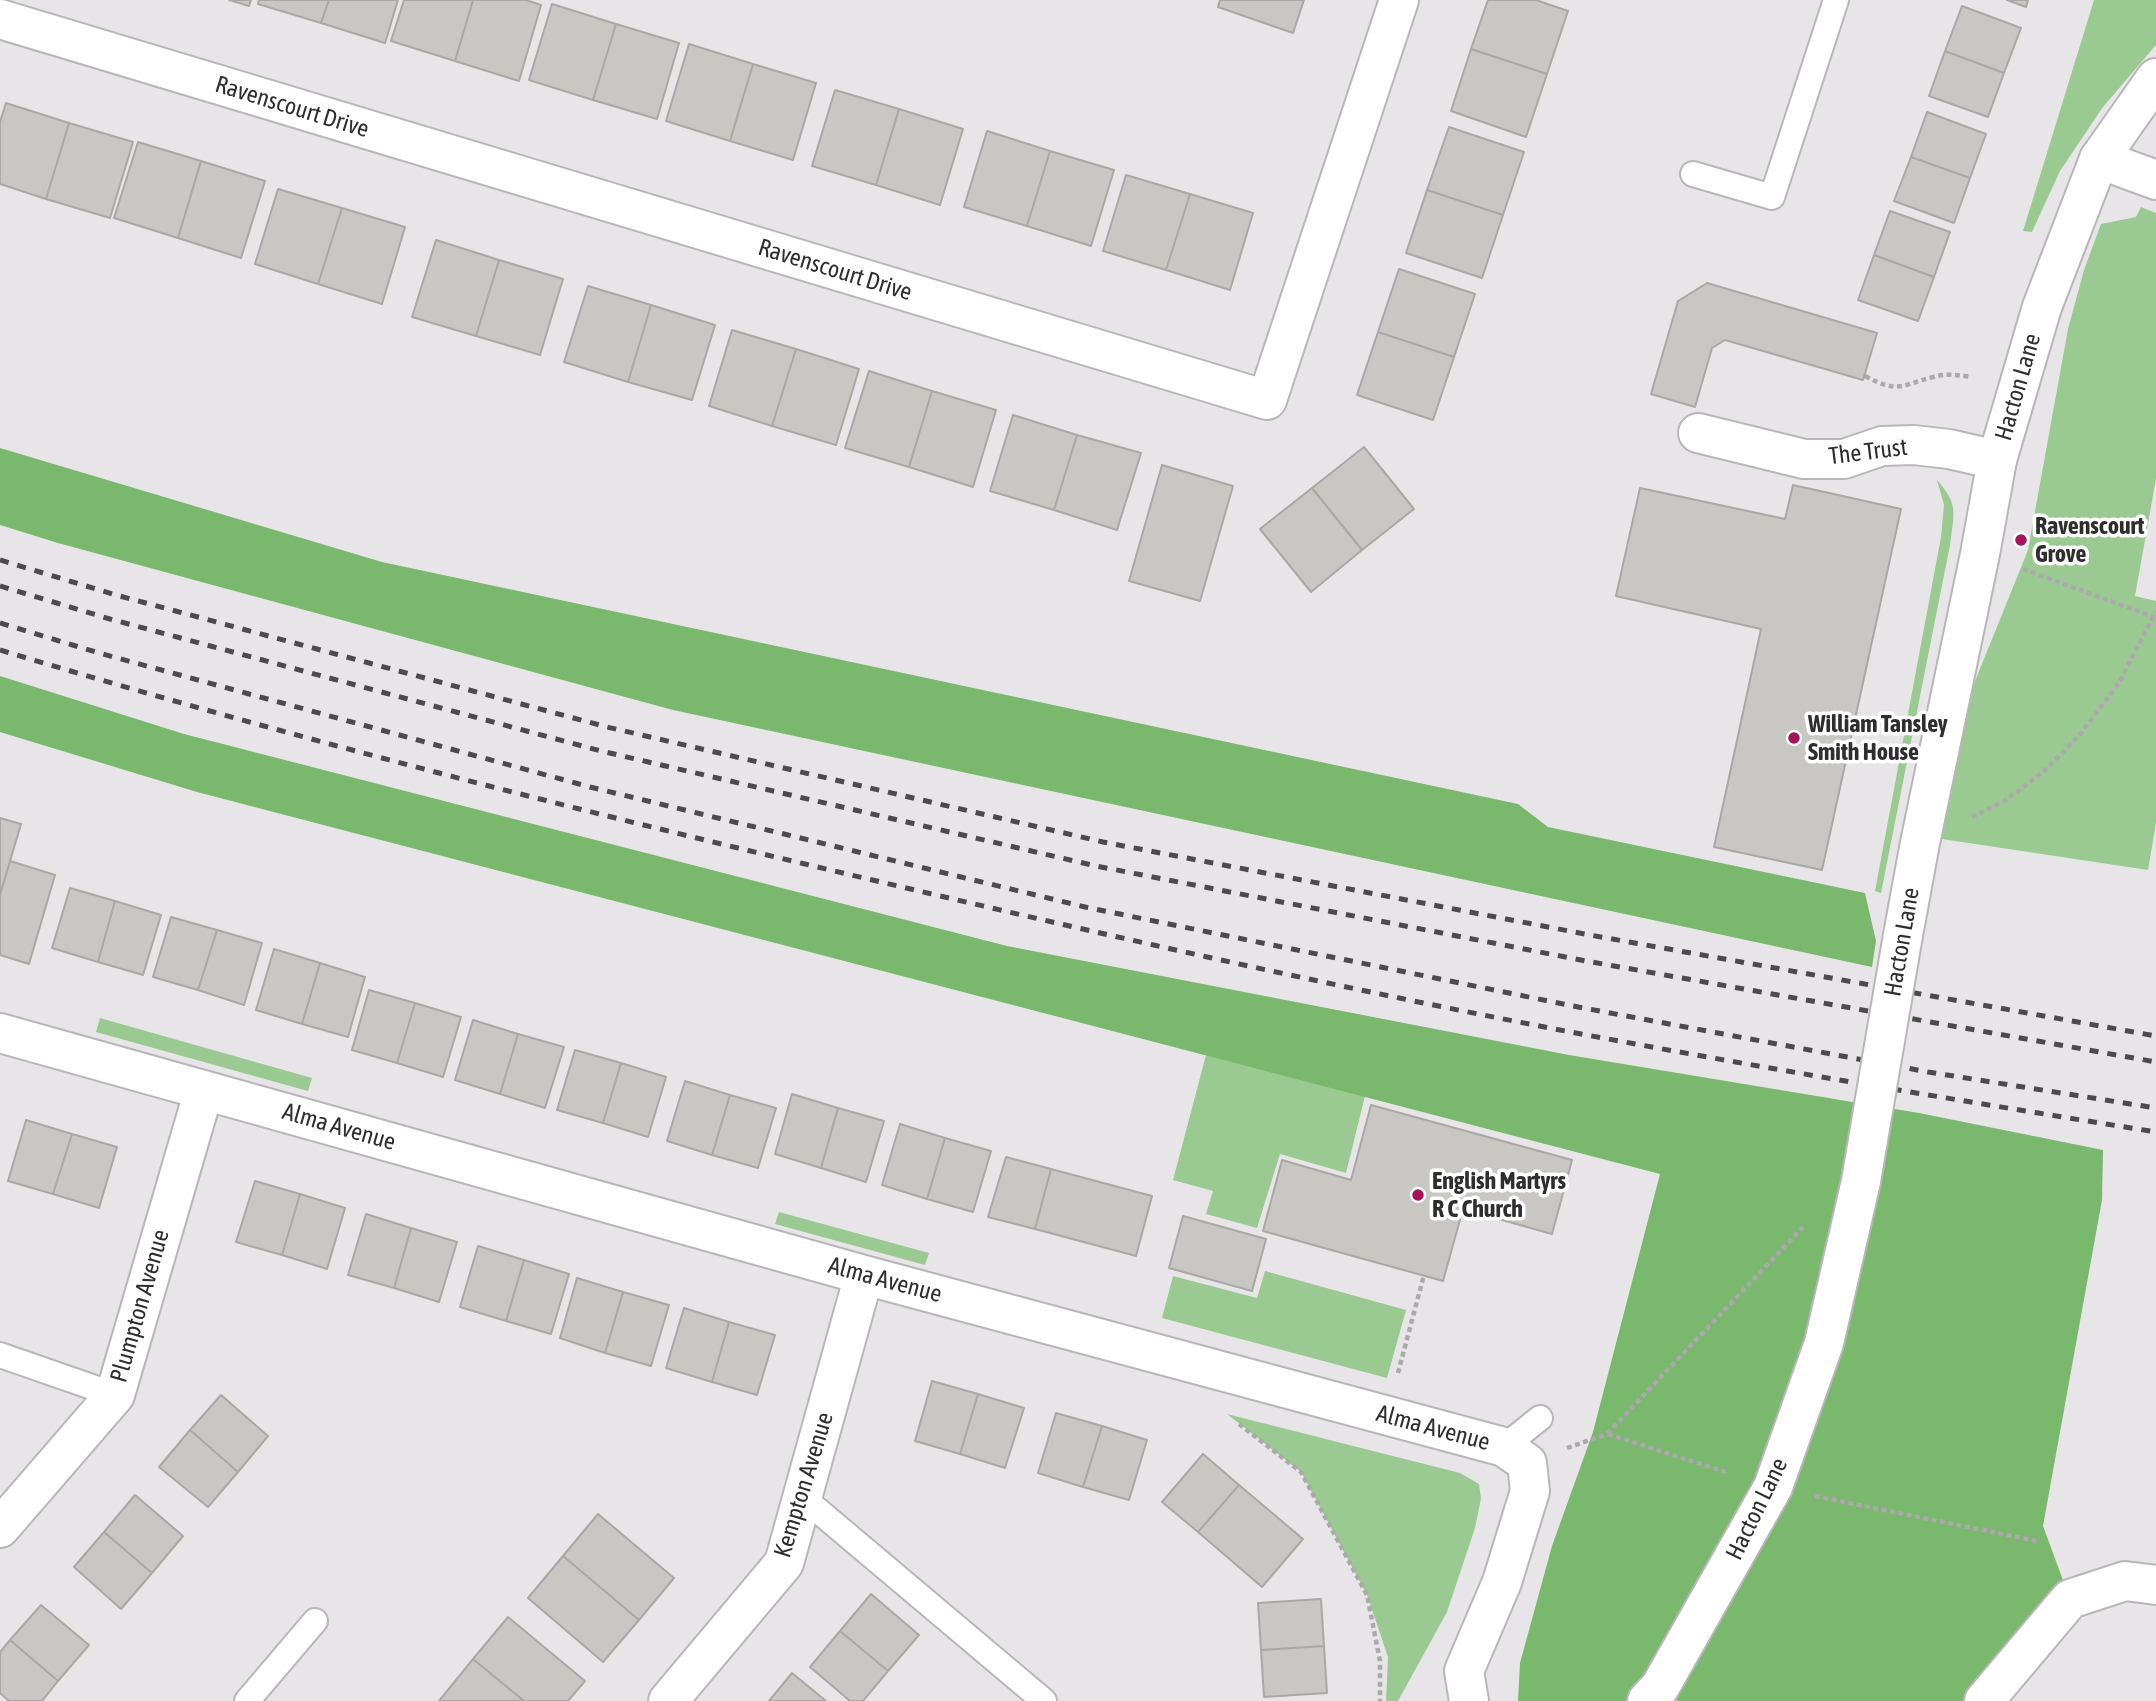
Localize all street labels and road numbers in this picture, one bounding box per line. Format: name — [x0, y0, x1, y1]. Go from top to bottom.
street label: Ravenscourt Drive — [212, 70, 372, 144]
street label: Ravenscourt Drive — [755, 233, 915, 307]
street label: Hacton Lane — [1989, 330, 2047, 444]
street label: The Trust — [1827, 433, 1909, 471]
street label: Hacton Lane — [1878, 885, 1926, 999]
street label: Alma Avenue — [279, 1097, 399, 1157]
street label: Plumpton Avenue — [104, 1226, 176, 1386]
street label: Alma Avenue — [825, 1251, 945, 1309]
street label: Alma Avenue — [1373, 1399, 1493, 1457]
street label: Kempton Avenue — [768, 1409, 840, 1561]
street label: Hacton Lane — [1720, 1453, 1794, 1565]

